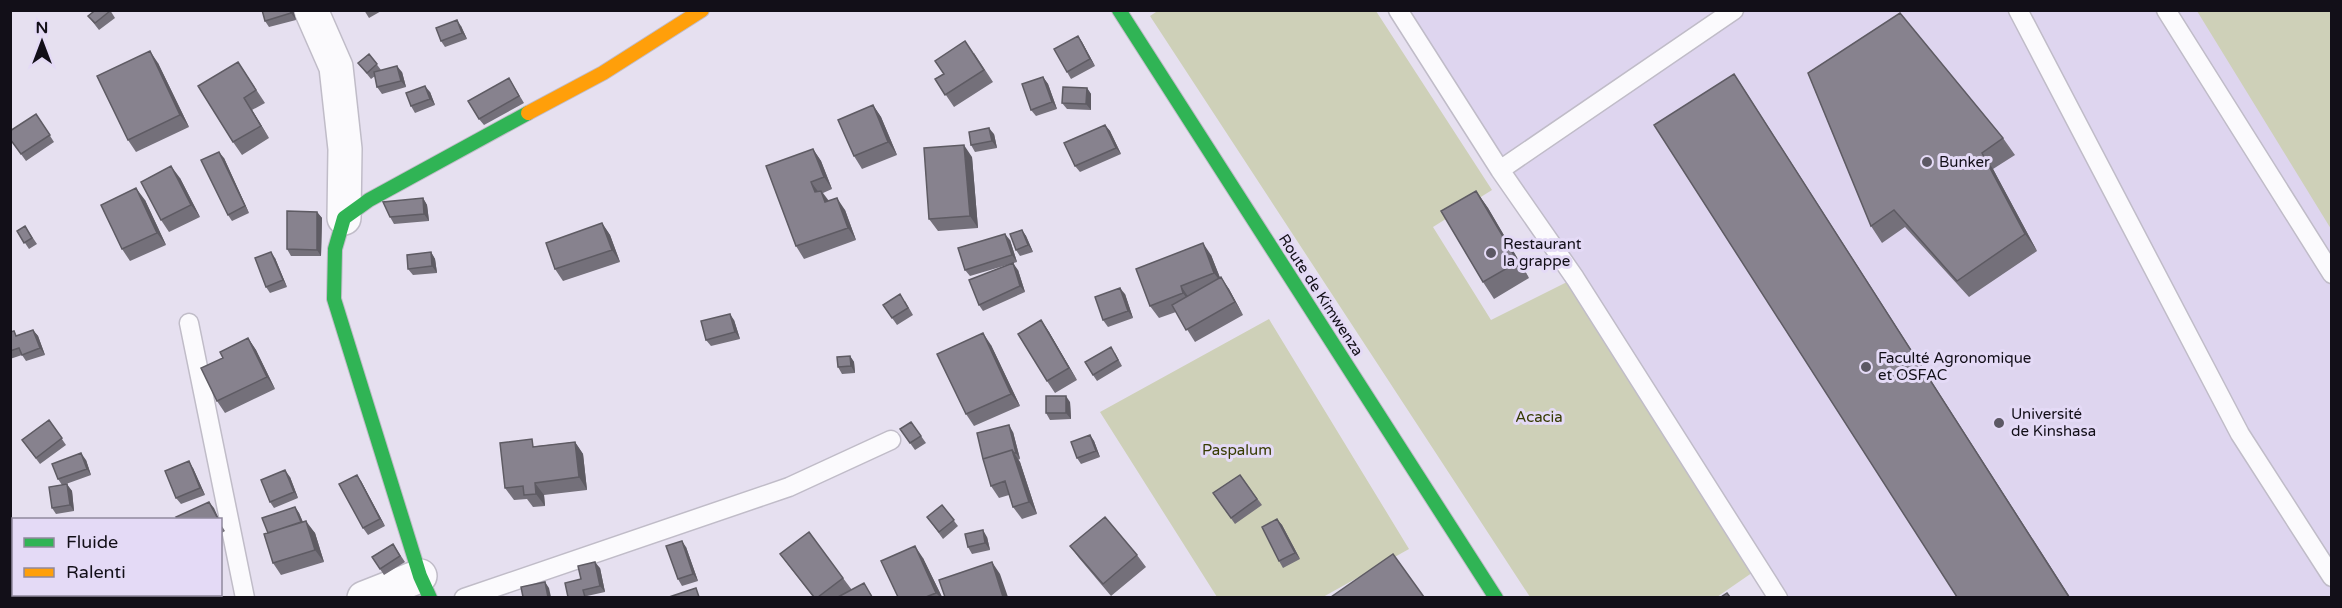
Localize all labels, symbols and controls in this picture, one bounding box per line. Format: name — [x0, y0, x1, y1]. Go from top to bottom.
north arrow — [12, 12, 72, 72]
text: N — [36, 18, 48, 38]
place label: Bunker — [1939, 153, 1990, 171]
marker: Bunker — [1920, 155, 1934, 169]
street label: Route de Kimwenza — [1275, 231, 1367, 359]
place label: Restaurant la grappe — [1503, 235, 1582, 270]
marker: Restaurant la grappe — [1484, 246, 1498, 260]
place label: Faculté Agronomique et OSFAC — [1878, 349, 2031, 384]
marker: Faculté Agronomique et OSFAC — [1859, 360, 1873, 374]
place label: Université de Kinshasa — [2011, 405, 2096, 440]
park label: Acacia — [1515, 408, 1563, 426]
marker: Université de Kinshasa — [1992, 416, 2006, 430]
park label: Paspalum — [1202, 441, 1272, 459]
legend — [12, 518, 222, 596]
text: Fluide — [66, 531, 118, 553]
text: Ralenti — [66, 561, 126, 583]

